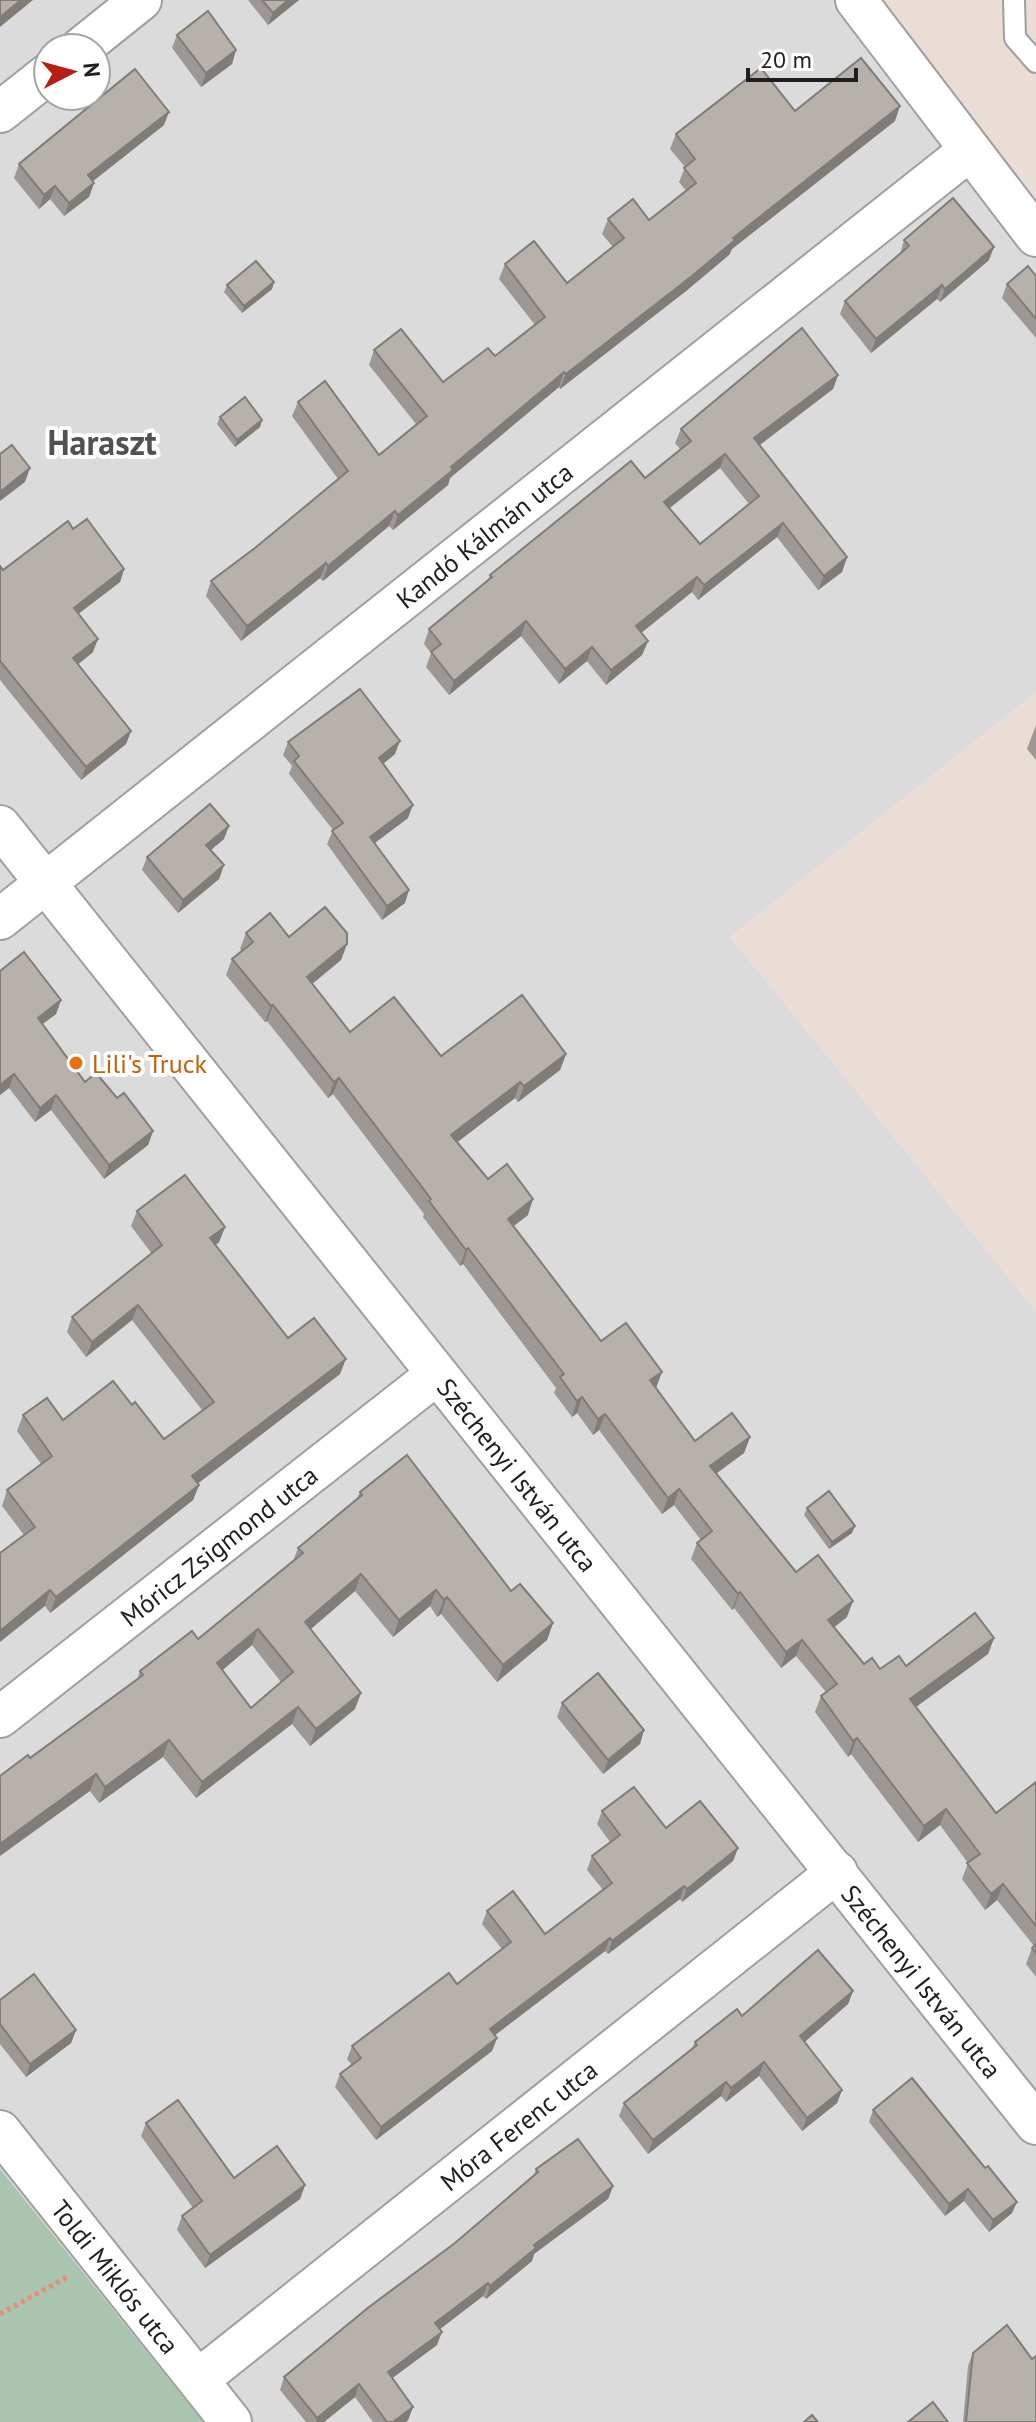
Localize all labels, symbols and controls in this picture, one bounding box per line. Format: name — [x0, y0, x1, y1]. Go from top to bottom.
north arrow — [32, 32, 112, 112]
scale bar — [748, 32, 856, 82]
text: 20 m — [760, 44, 812, 75]
text: N — [77, 61, 107, 79]
district label: Haraszt — [47, 420, 157, 464]
street label: Kandó Kálmán utca — [389, 455, 579, 615]
place label: Lili's Truck — [92, 1047, 207, 1080]
marker: Lili's Truck — [67, 1054, 85, 1072]
street label: Széchenyi István utca — [430, 1371, 605, 1578]
street label: Móricz Zsigmond utca — [113, 1458, 324, 1633]
street label: Széchenyi István utca — [835, 1878, 1009, 2085]
street label: Móra Ferenc utca — [433, 2053, 604, 2198]
street label: Toldi Miklós utca — [45, 2193, 187, 2360]

